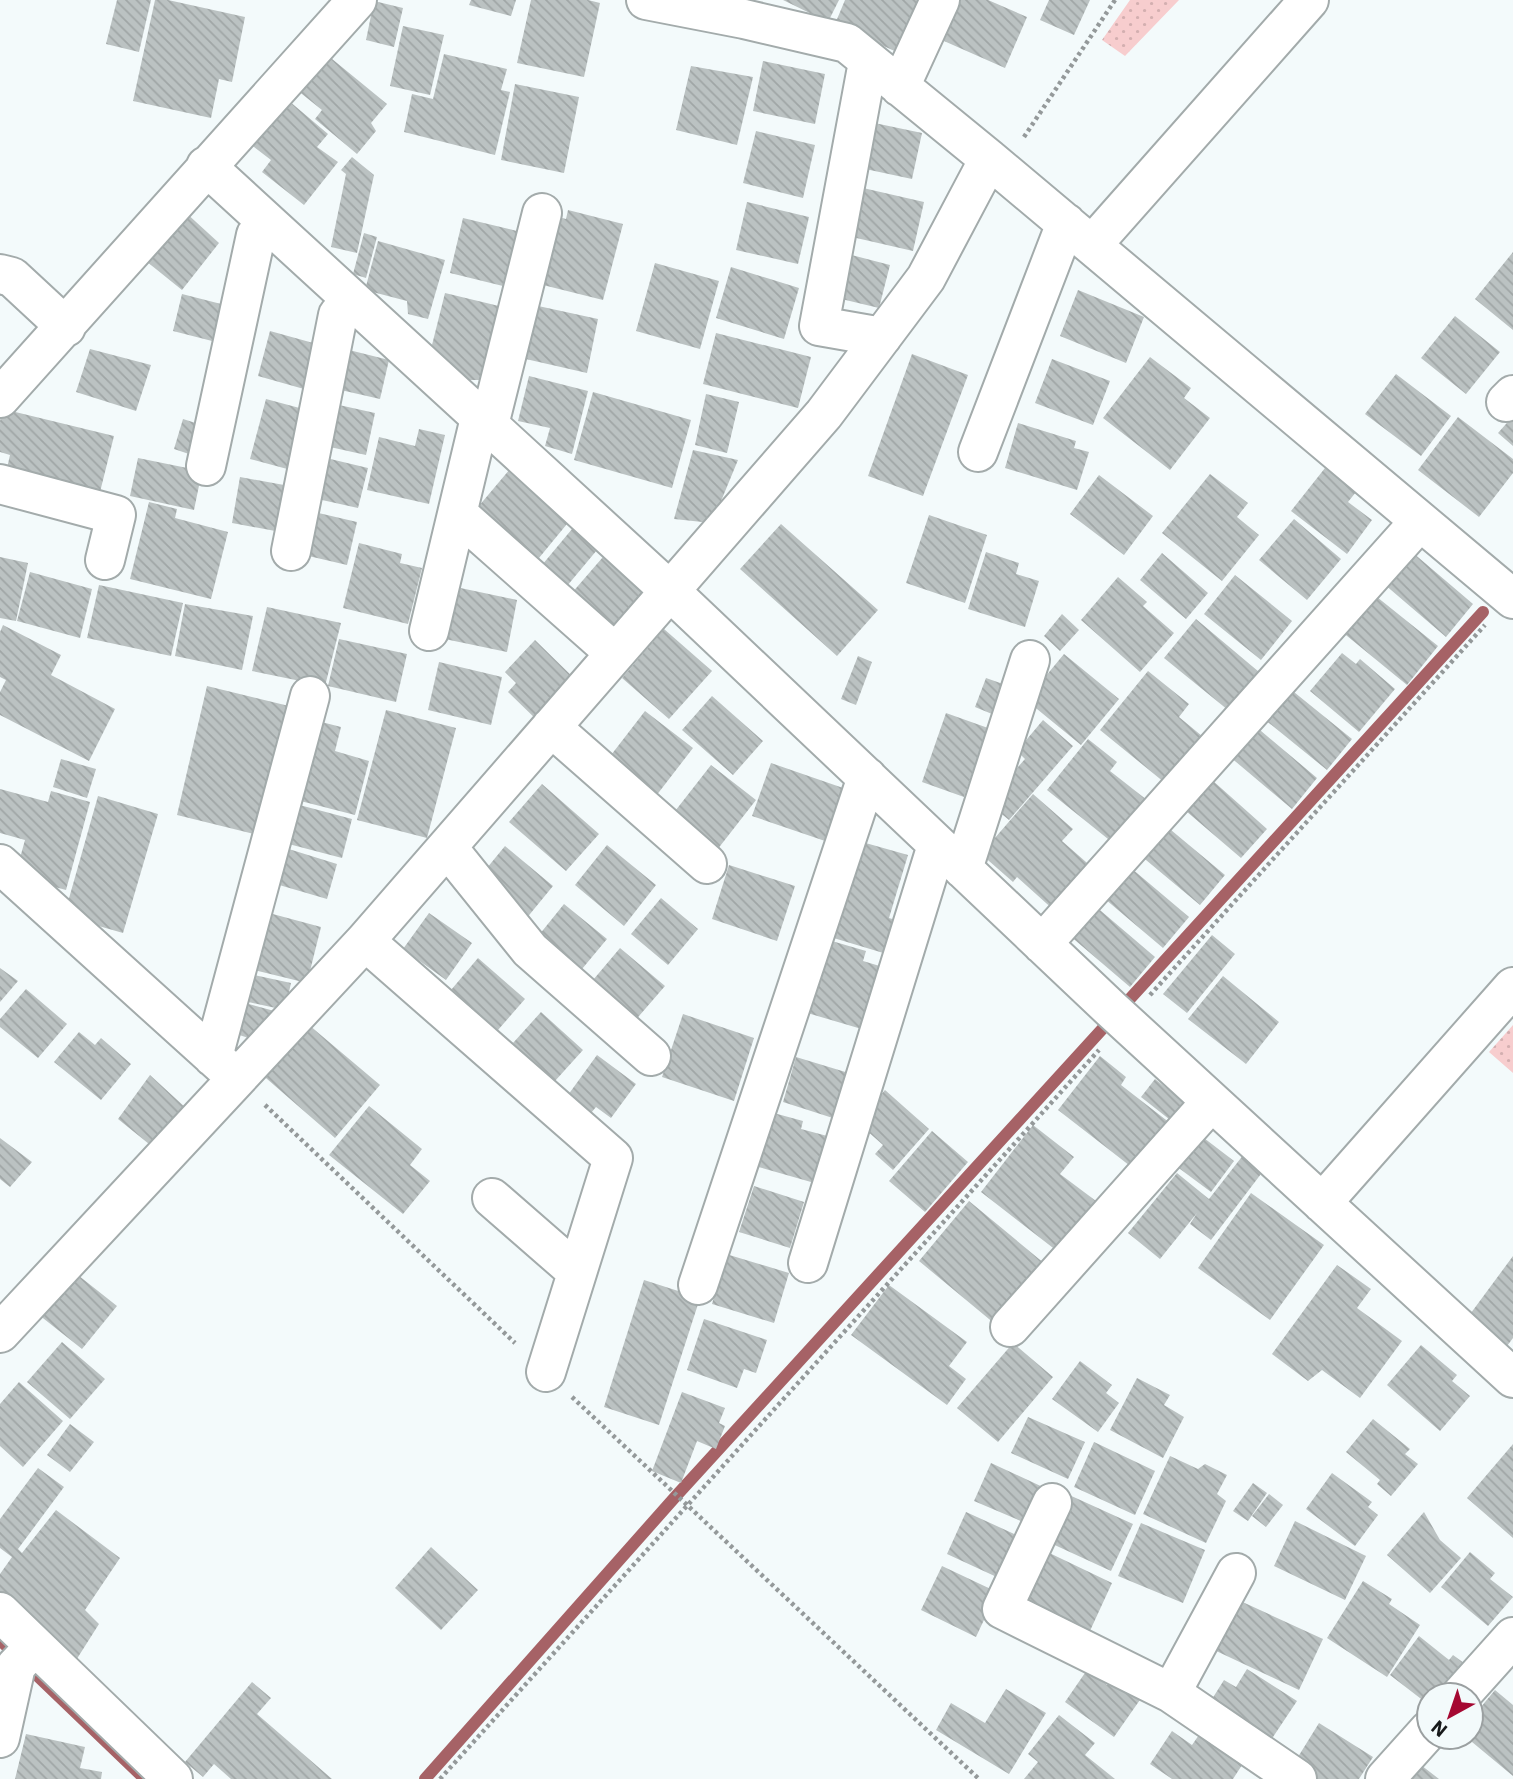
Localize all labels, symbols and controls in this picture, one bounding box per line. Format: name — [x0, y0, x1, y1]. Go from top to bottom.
north arrow — [1415, 1681, 1485, 1751]
text: N — [1426, 1715, 1452, 1743]

